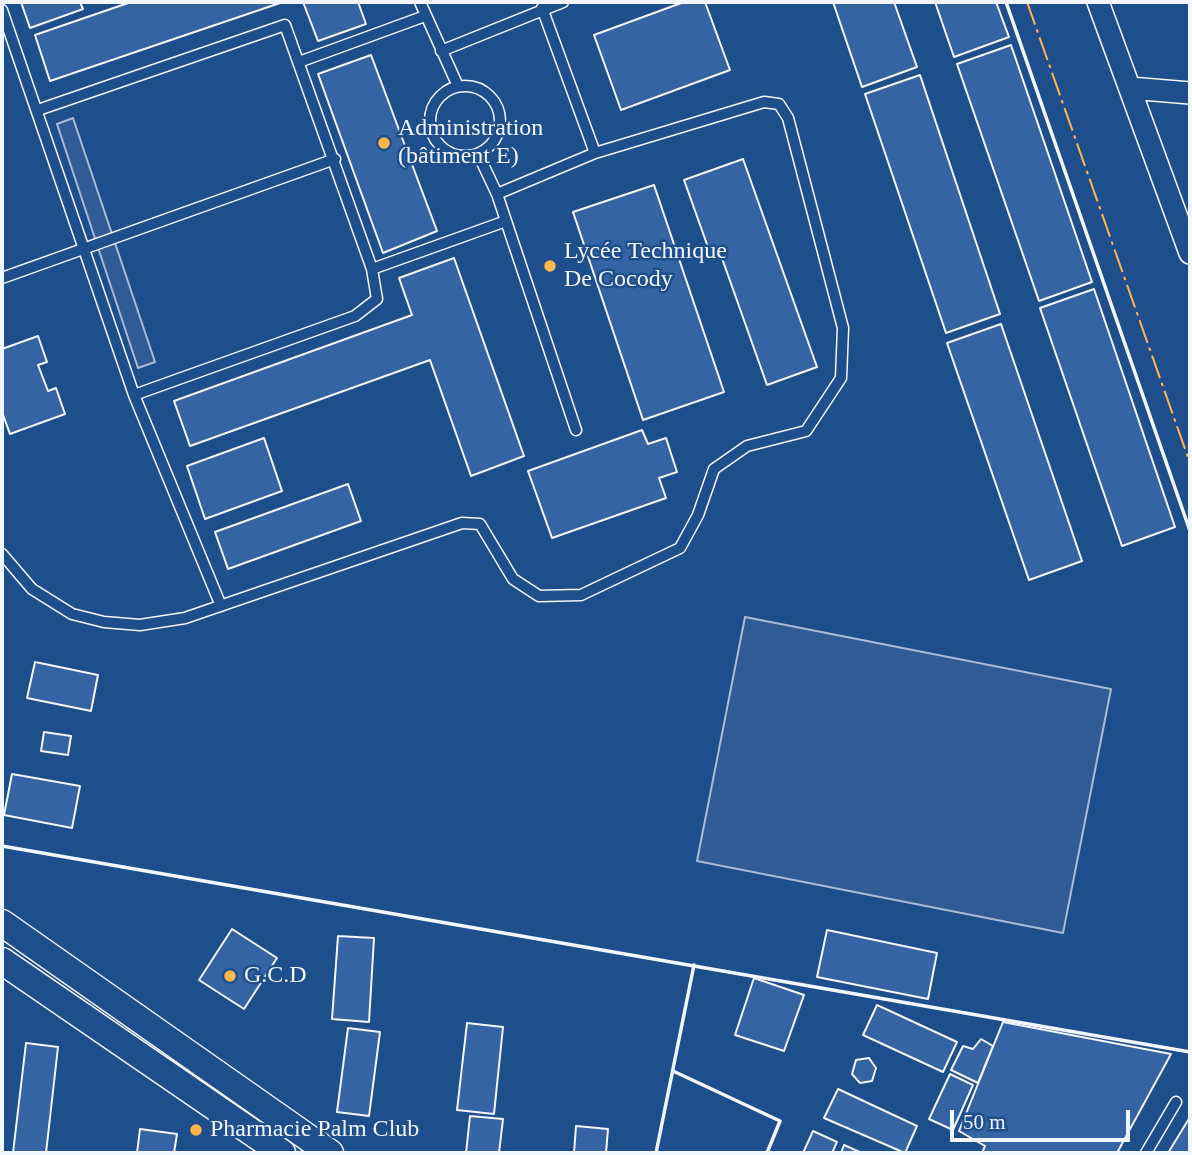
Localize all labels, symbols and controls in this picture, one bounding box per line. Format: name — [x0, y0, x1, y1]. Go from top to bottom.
place label: Administration (bâtiment E) — [398, 115, 543, 171]
marker: Administration (bâtiment E) — [376, 135, 392, 151]
place label: Lycée Technique De Cocody — [564, 238, 727, 294]
marker: Lycée Technique De Cocody — [542, 258, 558, 274]
place label: G.C.D — [244, 962, 307, 990]
marker: G.C.D — [222, 968, 238, 984]
scale bar — [954, 1096, 1134, 1140]
text: 50 m — [963, 1110, 1006, 1134]
place label: Pharmacie Palm Club — [210, 1116, 419, 1144]
marker: Pharmacie Palm Club — [188, 1122, 204, 1138]

